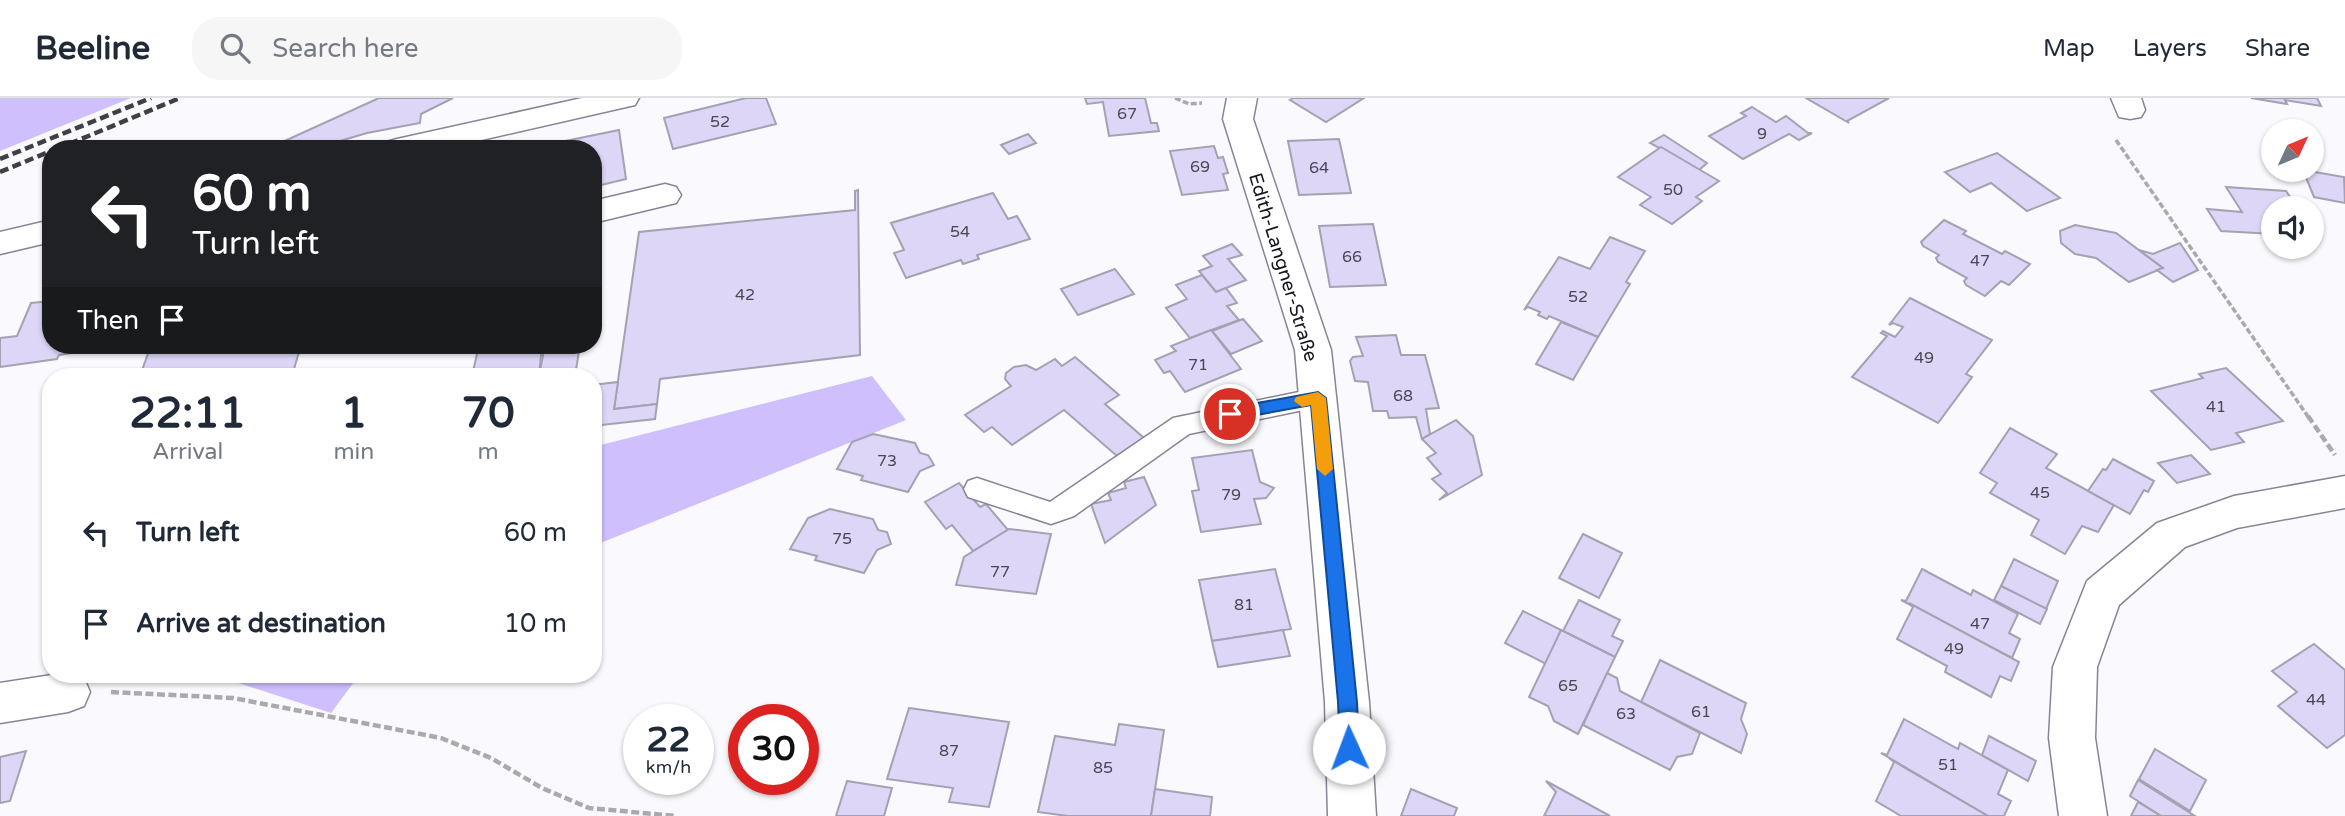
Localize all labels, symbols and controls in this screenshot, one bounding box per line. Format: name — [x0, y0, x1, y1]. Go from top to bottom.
search box — [192, 17, 682, 80]
text: Beeline — [35, 29, 150, 68]
icon: search — [216, 29, 254, 67]
text: Search here — [272, 33, 418, 64]
text: Map — [2043, 34, 2095, 63]
text: Layers — [2133, 34, 2207, 63]
text: Share — [2245, 34, 2310, 63]
house number: 67 — [1117, 104, 1137, 124]
house number: 52 — [710, 112, 730, 132]
north arrow — [2261, 119, 2324, 182]
map controls — [2261, 119, 2324, 259]
house number: 9 — [1757, 124, 1767, 144]
house number: 69 — [1190, 157, 1210, 177]
house number: 64 — [1309, 158, 1329, 178]
text: 60 m — [192, 165, 311, 224]
icon: left — [77, 168, 168, 259]
street label: Edith-Langner-Straße — [1244, 170, 1322, 364]
house number: 50 — [1663, 180, 1683, 200]
button: sound — [2261, 196, 2324, 259]
house number: 54 — [950, 222, 970, 242]
text: Turn left — [192, 225, 319, 263]
house number: 66 — [1342, 247, 1362, 267]
house number: 47 — [1970, 251, 1990, 271]
house number: 42 — [735, 285, 755, 305]
house number: 52 — [1568, 287, 1588, 307]
icon: arrive — [153, 301, 191, 339]
text: Then — [77, 305, 139, 336]
house number: 49 — [1914, 348, 1934, 368]
house number: 71 — [1188, 355, 1208, 375]
pin — [1200, 384, 1260, 444]
house number: 68 — [1393, 386, 1413, 406]
text: 22:11 — [129, 388, 246, 439]
text: 1 — [341, 388, 367, 439]
text: 70 — [462, 388, 515, 439]
icon: arrive — [1211, 395, 1249, 433]
house number: 41 — [2206, 397, 2226, 417]
text: Arrival — [152, 438, 223, 466]
text: min — [333, 438, 374, 466]
text: m — [478, 438, 499, 466]
house number: 73 — [877, 451, 897, 471]
house number: 45 — [2030, 483, 2050, 503]
house number: 79 — [1221, 485, 1241, 505]
icon: left — [77, 514, 115, 552]
text: Turn left — [136, 517, 239, 548]
text: 60 m — [504, 517, 567, 548]
house number: 75 — [832, 529, 852, 549]
house number: 77 — [990, 562, 1010, 582]
house number: 81 — [1234, 595, 1254, 615]
icon: arrive — [77, 605, 115, 643]
text: Arrive at destination — [136, 608, 386, 639]
text: 10 m — [504, 608, 567, 639]
house number: 47 — [1970, 614, 1990, 634]
house number: 49 — [1944, 639, 1964, 659]
house number: 65 — [1558, 676, 1578, 696]
house number: 44 — [2306, 690, 2326, 710]
house number: 61 — [1691, 702, 1711, 722]
speed limit sign: 30 — [728, 704, 819, 795]
house number: 63 — [1616, 704, 1636, 724]
position arrow — [1312, 711, 1386, 785]
text: 22 — [647, 719, 690, 761]
house number: 87 — [939, 741, 959, 761]
house number: 51 — [1938, 755, 1958, 775]
text: km/h — [646, 756, 691, 778]
house number: 85 — [1093, 758, 1113, 778]

